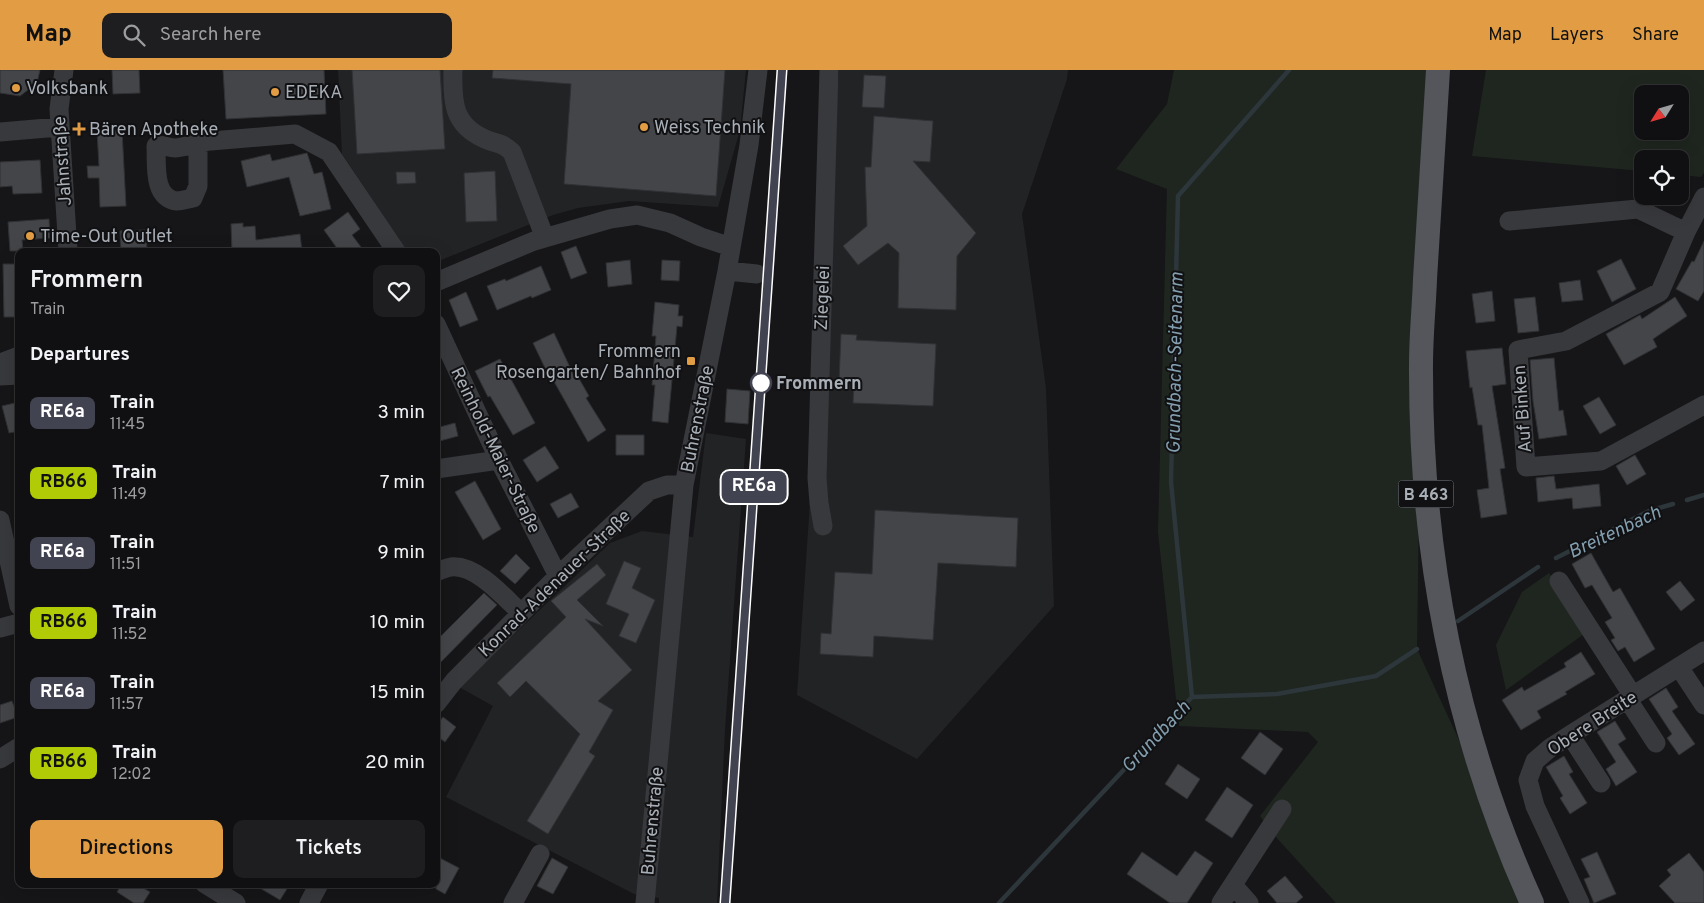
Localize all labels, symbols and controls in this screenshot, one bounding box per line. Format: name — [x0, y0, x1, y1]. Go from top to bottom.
search box — [102, 13, 452, 58]
text: Map — [25, 20, 72, 50]
icon: search — [120, 21, 148, 49]
text: Search here — [160, 23, 261, 47]
text: Map — [1488, 24, 1522, 47]
text: Layers — [1550, 24, 1604, 47]
text: Share — [1632, 24, 1679, 47]
place label: Volksbank — [26, 78, 108, 101]
marker: Volksbank — [10, 82, 22, 94]
place label: EDEKA — [285, 82, 343, 105]
north arrow — [1634, 85, 1689, 140]
map controls — [1634, 85, 1689, 205]
marker: EDEKA — [269, 86, 281, 98]
street label: Jahnstraße — [49, 115, 78, 207]
place label: Weiss Technik — [654, 117, 766, 140]
place label: Bären Apotheke — [89, 119, 218, 142]
marker: Weiss Technik — [638, 121, 650, 133]
marker: Bären Apotheke — [73, 123, 85, 135]
button: locate — [1634, 150, 1689, 205]
place label: Time-Out Outlet — [40, 226, 173, 249]
marker: Time-Out Outlet — [24, 230, 36, 242]
button: heart — [373, 265, 425, 317]
street label: Ziegelei — [811, 265, 836, 331]
text: Frommern — [30, 266, 143, 296]
water label: Grundbach-Seitenarm — [1162, 271, 1190, 454]
text: Train — [30, 300, 65, 320]
place label: Frommern Rosengarten/ Bahnhof — [496, 341, 681, 385]
text: Departures — [30, 343, 130, 367]
marker: Frommern Rosengarten/ Bahnhof — [685, 355, 697, 367]
street label: Reinhold-Maier-Straße — [444, 364, 545, 538]
street label: Buhrenstraße — [677, 364, 720, 475]
street label: Auf Binken — [1509, 364, 1538, 454]
marker: Frommern — [750, 372, 772, 394]
place label: Frommern — [776, 373, 862, 396]
text: Train — [110, 391, 155, 415]
text: RE6a — [40, 401, 85, 424]
text: 3 min — [377, 401, 425, 425]
text: 11:45 — [110, 415, 145, 435]
text: Train — [112, 461, 157, 485]
text: RB66 — [40, 471, 87, 494]
text: 7 min — [380, 471, 425, 495]
line badge: RE6a — [719, 471, 789, 503]
text: RE6a — [732, 475, 776, 498]
road number: B 463 — [1398, 480, 1454, 508]
text: 11:49 — [112, 485, 147, 505]
water label: Breitenbach — [1565, 501, 1666, 565]
street label: Konrad-Adenauer-Straße — [474, 505, 636, 663]
text: Train — [110, 531, 155, 555]
text: RE6a — [40, 541, 85, 564]
text: 9 min — [378, 541, 425, 565]
text: 11:51 — [110, 555, 141, 575]
text: Train — [112, 601, 157, 625]
text: RB66 — [40, 611, 87, 634]
text: 10 min — [370, 611, 425, 635]
text: 11:52 — [112, 625, 147, 645]
text: Train — [110, 671, 155, 695]
text: RE6a — [40, 681, 85, 704]
text: 15 min — [370, 681, 425, 705]
street label: Obere Breite — [1543, 687, 1642, 762]
text: 11:57 — [110, 695, 143, 715]
water label: Grundbach — [1117, 696, 1197, 779]
text: Train — [112, 741, 157, 765]
text: RB66 — [40, 751, 87, 774]
text: 20 min — [365, 751, 425, 775]
text: 12:02 — [112, 765, 151, 785]
street label: Buhrenstraße — [637, 766, 670, 876]
button: Directions — [30, 820, 223, 878]
button: Tickets — [233, 820, 425, 878]

